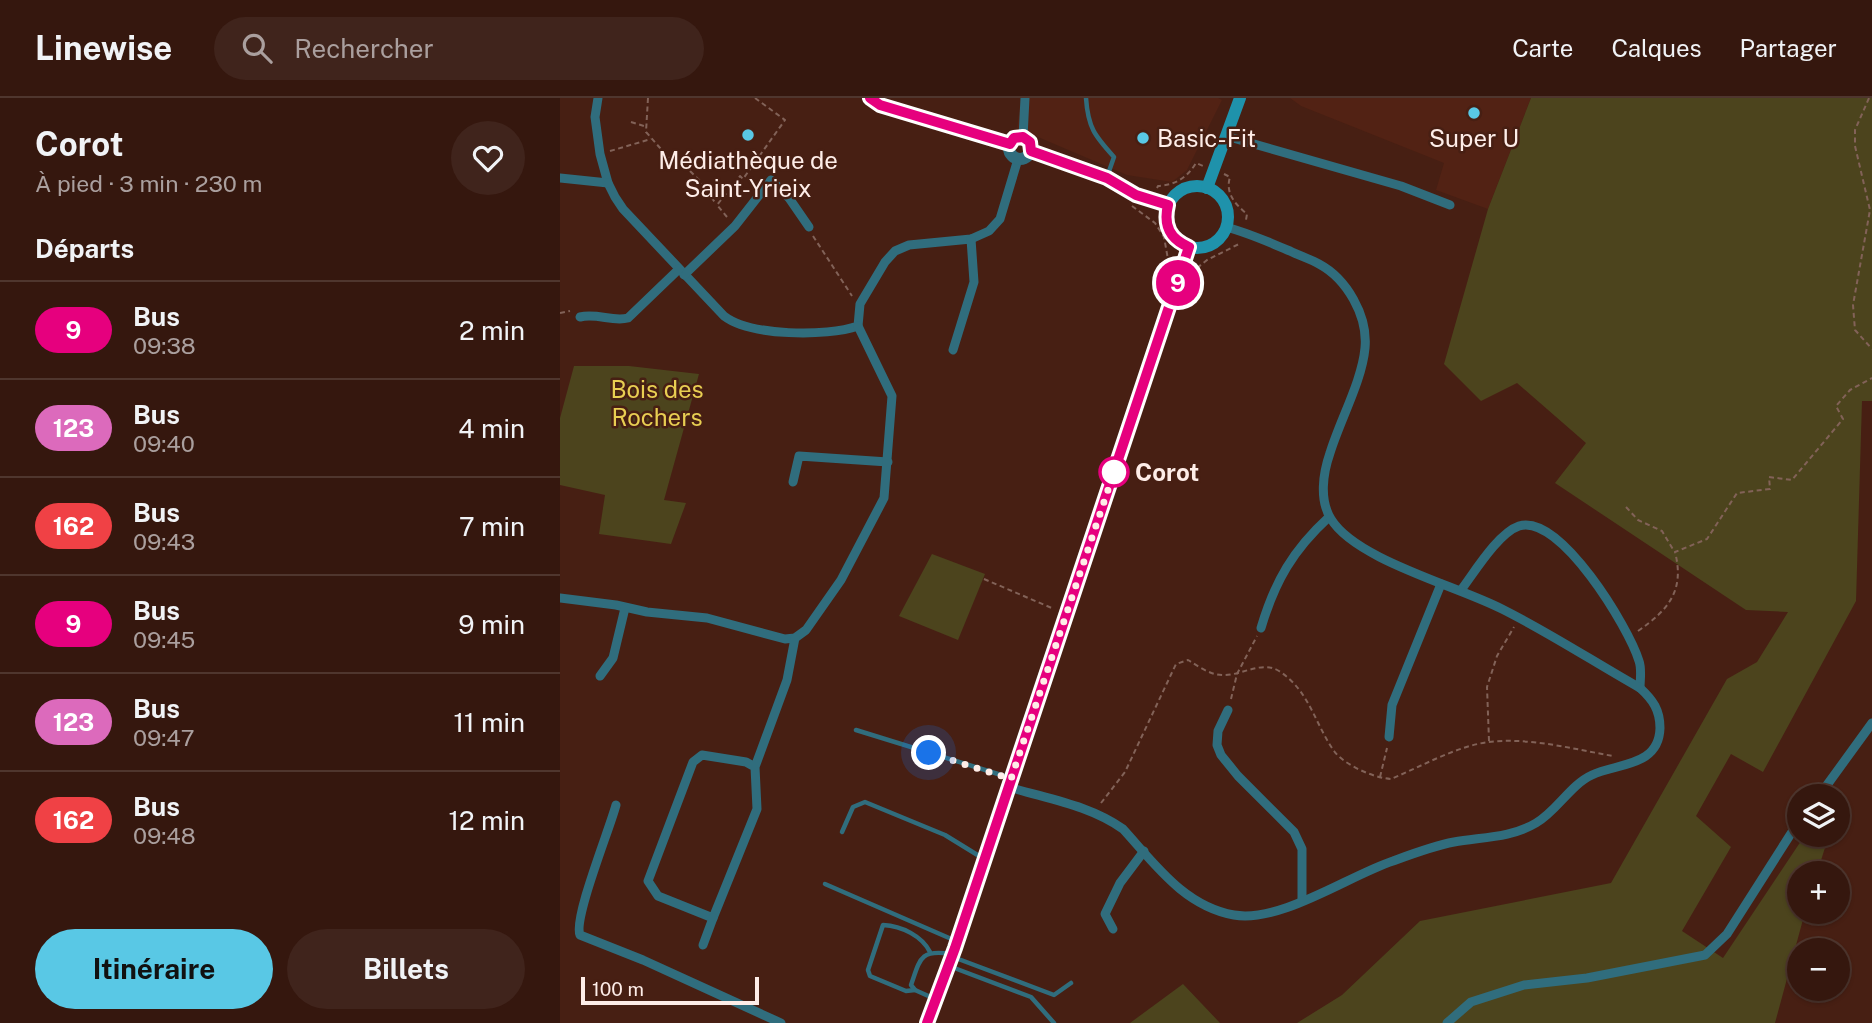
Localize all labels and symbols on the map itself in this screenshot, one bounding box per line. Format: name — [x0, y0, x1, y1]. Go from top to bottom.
marker: Super U — [1466, 105, 1482, 121]
place label: Basic-Fit — [1157, 124, 1256, 152]
place label: Super U — [1429, 124, 1519, 152]
marker: Médiathèque de Saint-Yrieix — [740, 127, 756, 143]
marker: Basic-Fit — [1135, 130, 1151, 146]
place label: Médiathèque de Saint-Yrieix — [658, 146, 838, 202]
line badge: 9 — [1155, 260, 1201, 306]
park label: Bois des Rochers — [610, 375, 704, 431]
marker: Corot — [1099, 457, 1129, 487]
place label: Corot — [1135, 458, 1199, 486]
your location — [911, 735, 946, 770]
scale bar — [581, 974, 760, 1006]

